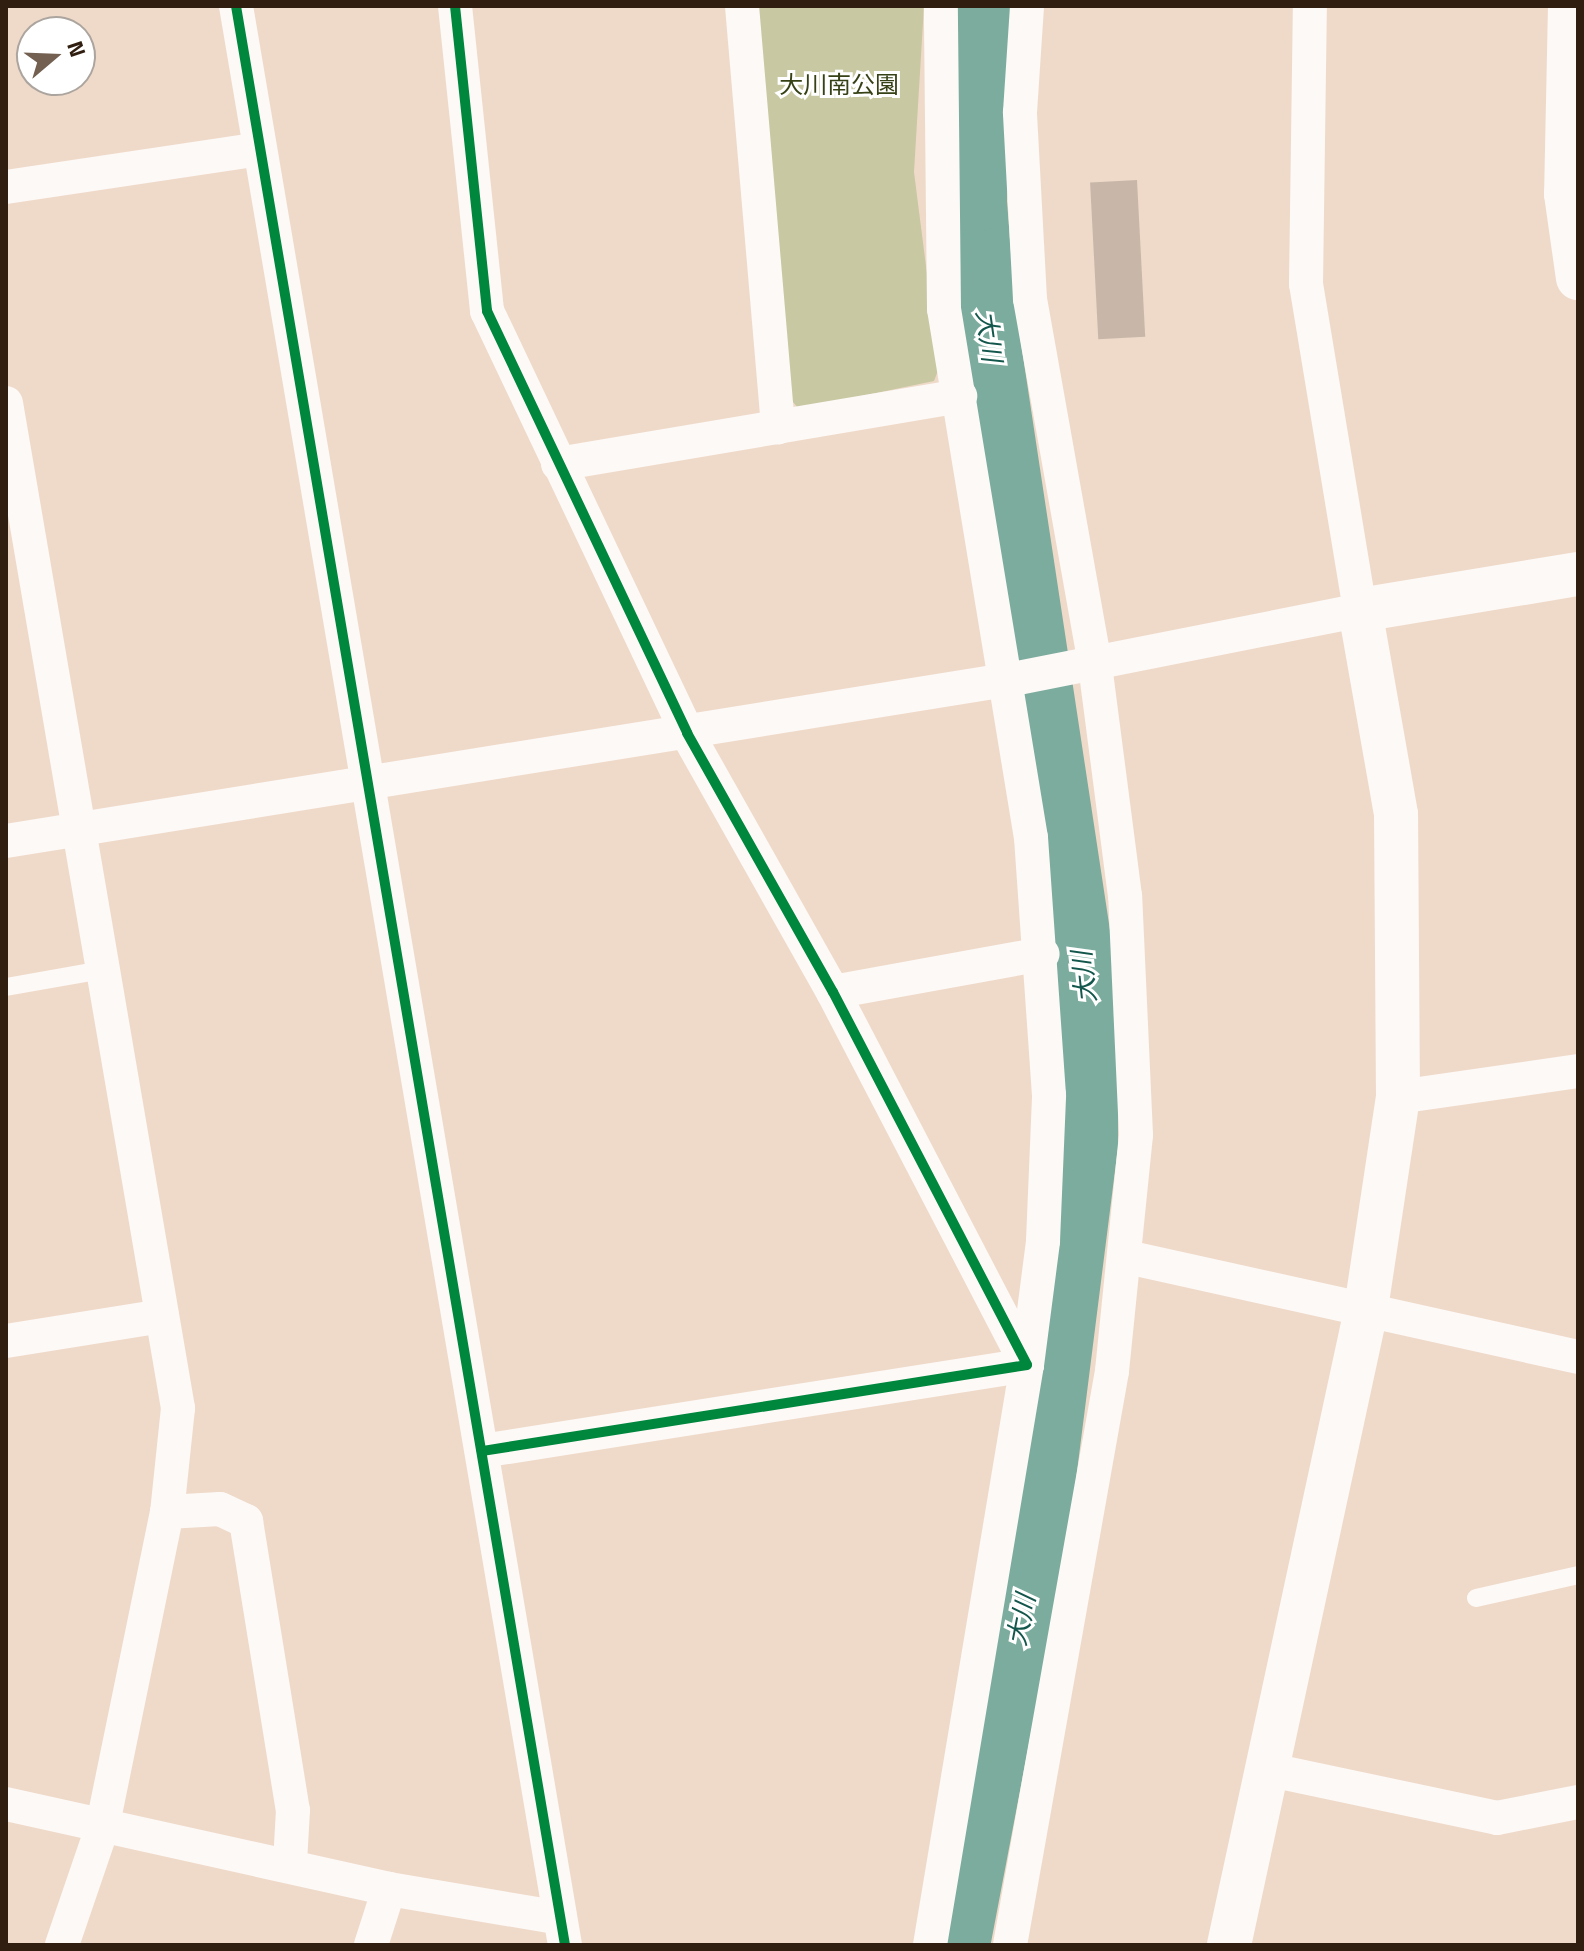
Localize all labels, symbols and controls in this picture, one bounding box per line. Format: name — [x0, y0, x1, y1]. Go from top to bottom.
north arrow — [16, 16, 96, 96]
text: N — [58, 36, 95, 62]
park label: 大川南公園 — [779, 71, 899, 99]
water label: 大川 — [970, 308, 1008, 364]
water label: 大川 — [1066, 950, 1102, 1004]
water label: 大川 — [1001, 1592, 1041, 1648]

